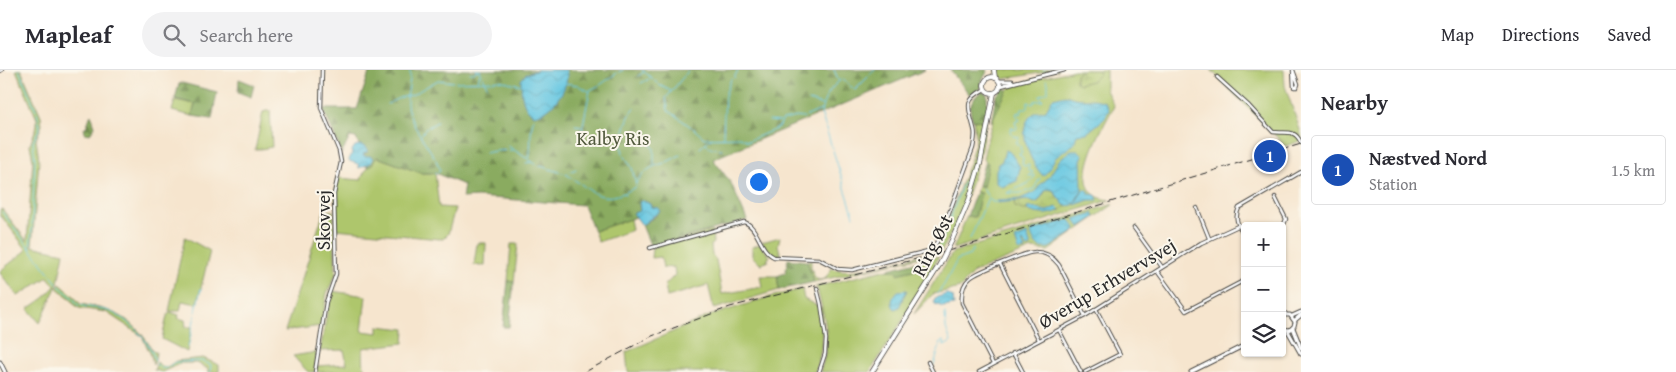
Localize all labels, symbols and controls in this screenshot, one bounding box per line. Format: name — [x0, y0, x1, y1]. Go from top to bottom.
search box — [142, 12, 492, 57]
text: Mapleaf — [25, 17, 112, 52]
icon: search — [160, 21, 188, 49]
text: Search here — [200, 21, 293, 49]
text: Map — [1441, 21, 1474, 48]
text: Directions — [1502, 21, 1579, 48]
text: Saved — [1607, 21, 1651, 48]
text: Nearby — [1321, 87, 1388, 118]
park label: Kalby Ris — [577, 124, 649, 152]
pin: 1 — [1254, 137, 1286, 175]
text: Næstved Nord — [1369, 144, 1487, 172]
text: 1 — [1334, 158, 1342, 182]
text: 1.5 km — [1611, 158, 1655, 182]
your location — [746, 169, 772, 195]
text: Station — [1369, 172, 1417, 196]
street label: Skovvej — [309, 190, 337, 250]
street label: Ring Øst — [904, 209, 960, 281]
map controls — [1241, 222, 1286, 357]
button: + — [1241, 222, 1286, 267]
street label: Øverup Erhvervsvej — [1033, 231, 1181, 335]
button: − — [1241, 267, 1286, 312]
button: layers — [1241, 312, 1286, 357]

